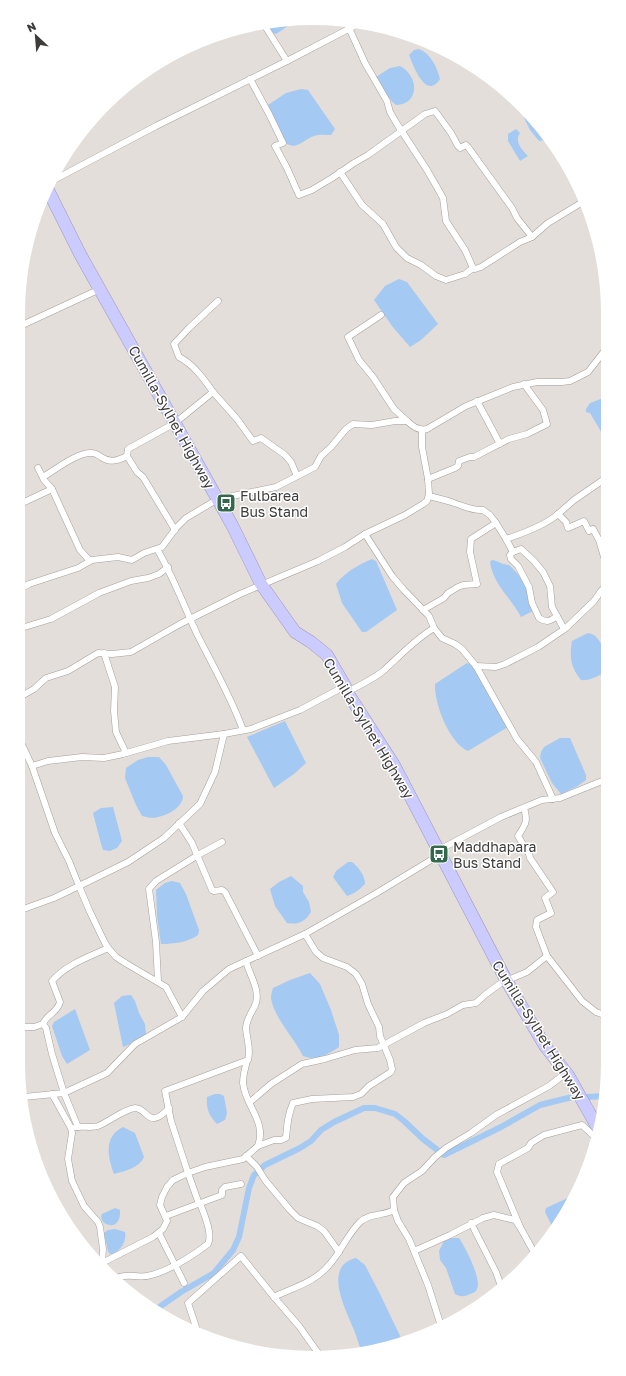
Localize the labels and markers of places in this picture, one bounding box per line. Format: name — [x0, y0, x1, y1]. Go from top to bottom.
place label: Fulbarea Bus Stand — [240, 487, 308, 520]
bus stop icon: Fulbarea Bus Stand — [215, 492, 237, 514]
place label: Maddhapara Bus Stand — [453, 838, 536, 871]
bus stop icon: Maddhapara Bus Stand — [428, 843, 450, 865]

